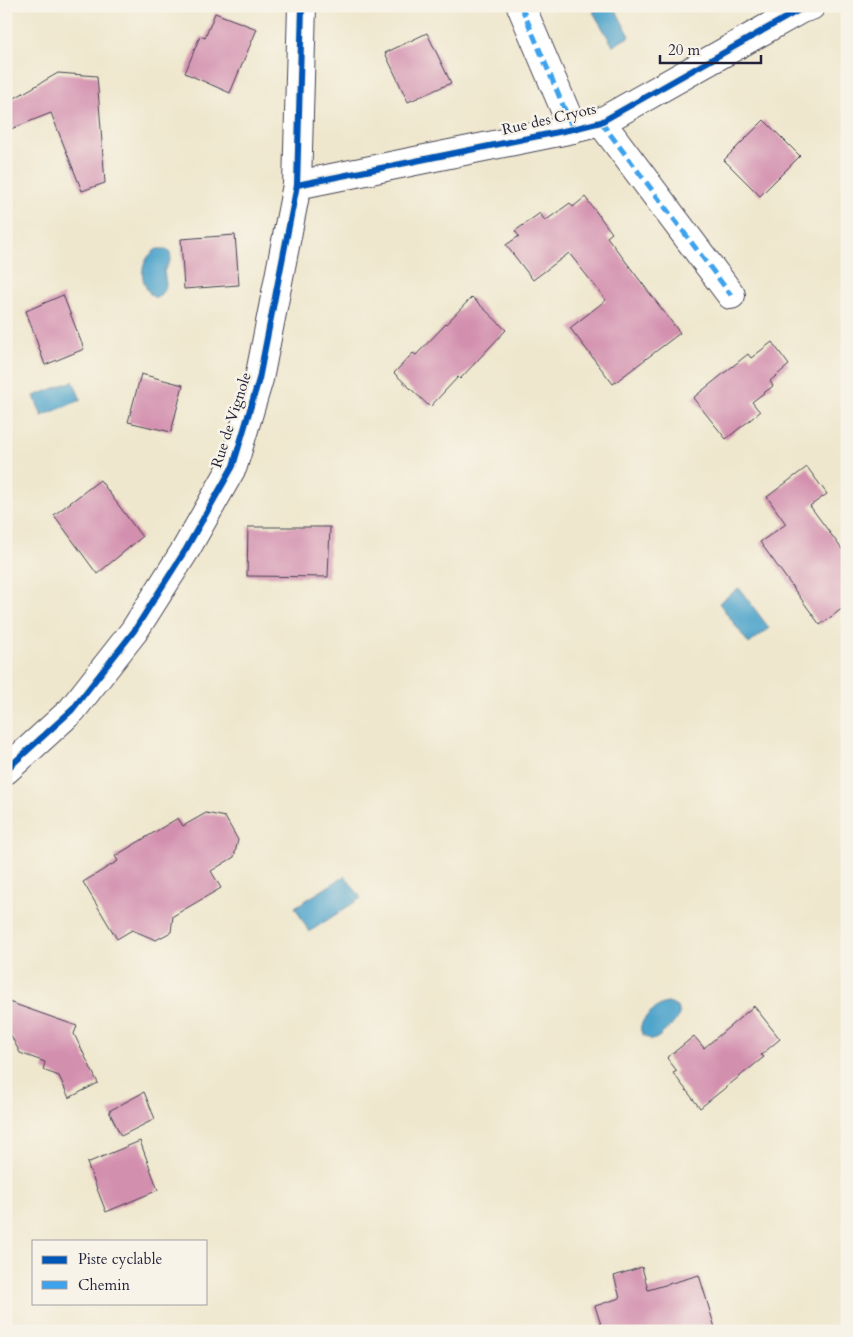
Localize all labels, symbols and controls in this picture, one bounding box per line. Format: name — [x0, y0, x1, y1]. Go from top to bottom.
scale bar — [660, 32, 762, 64]
text: 20 m — [668, 40, 700, 60]
street label: Rue des Cryots — [500, 98, 598, 140]
street label: Rue de Vignole — [206, 370, 256, 470]
legend — [32, 1240, 208, 1304]
text: Piste cyclable — [78, 1249, 162, 1269]
text: Chemin — [78, 1275, 130, 1295]

